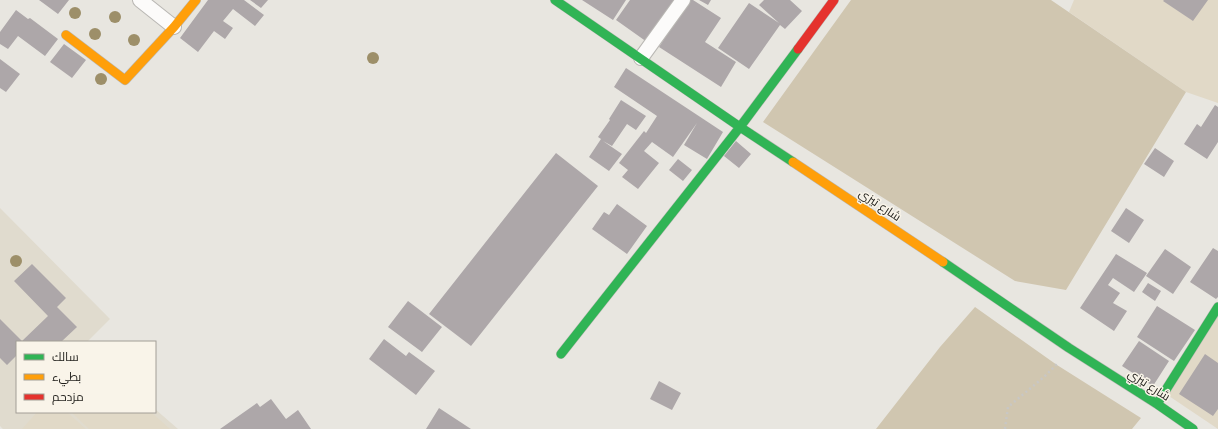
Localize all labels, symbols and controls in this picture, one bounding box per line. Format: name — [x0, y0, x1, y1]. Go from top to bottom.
street label: شارع تيزي — [855, 184, 905, 227]
legend — [16, 341, 156, 413]
text: سالك — [52, 348, 79, 365]
street label: شارع تيزي — [1124, 365, 1174, 406]
text: بطيء — [52, 368, 81, 387]
text: مزدحم — [52, 388, 84, 405]

